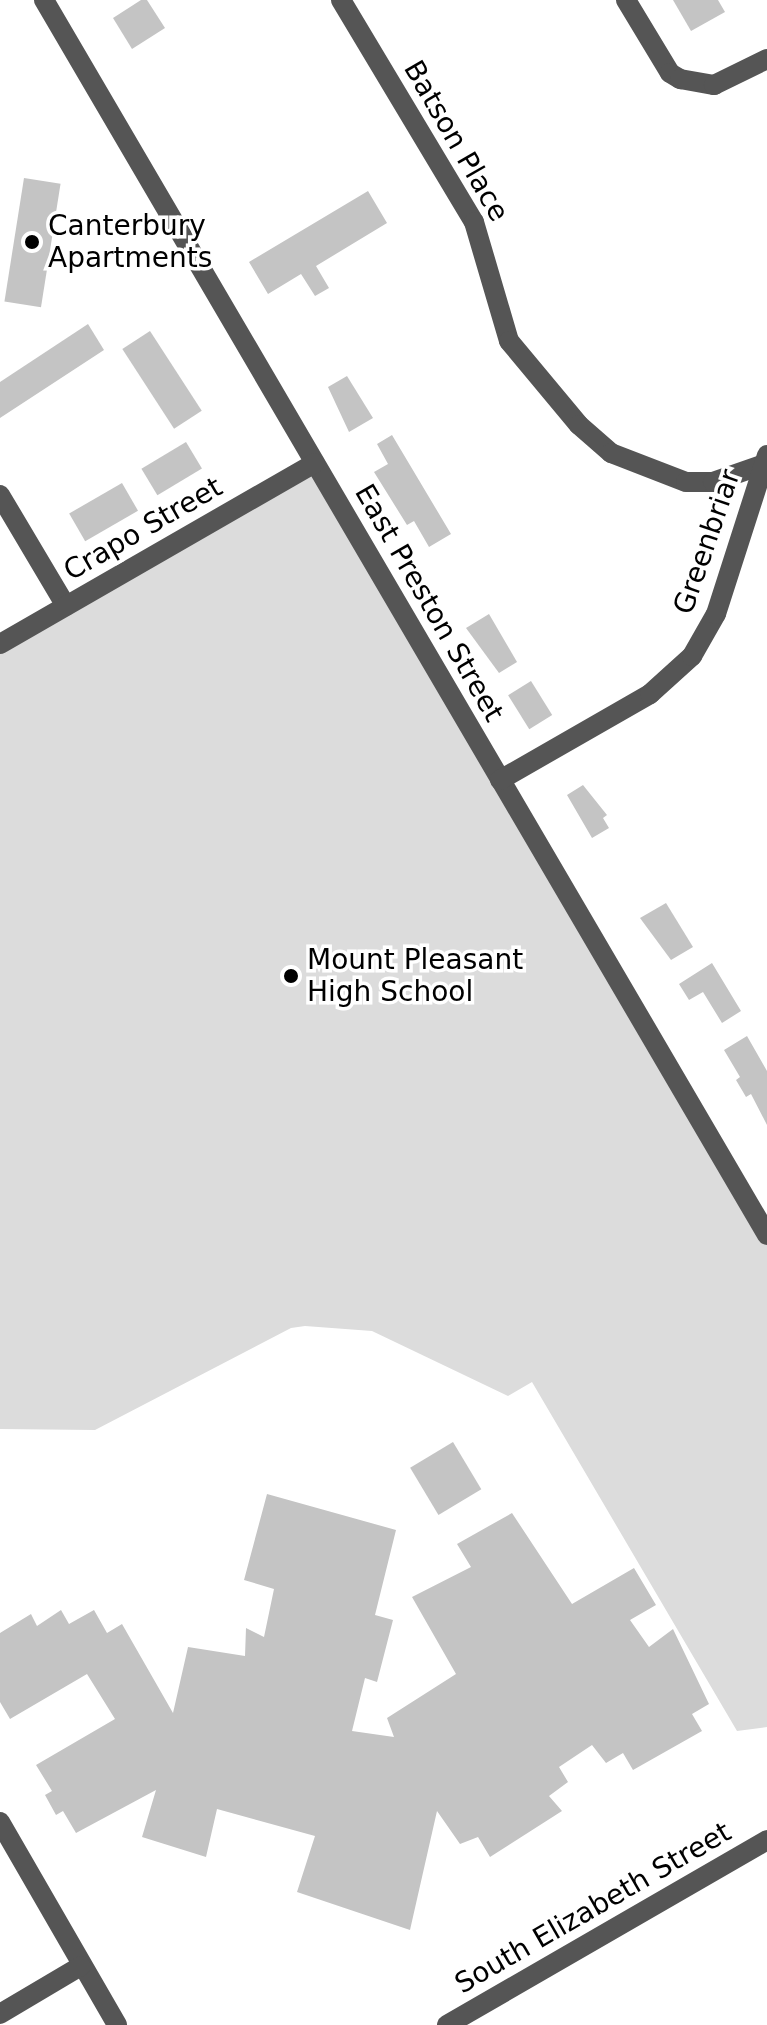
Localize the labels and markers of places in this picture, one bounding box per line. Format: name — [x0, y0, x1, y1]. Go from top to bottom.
place label: Canterbury Apartments — [48, 209, 212, 275]
marker: Canterbury Apartments — [23, 233, 41, 251]
place label: Mount Pleasant High School — [307, 943, 523, 1009]
marker: Mount Pleasant High School — [282, 967, 300, 985]

